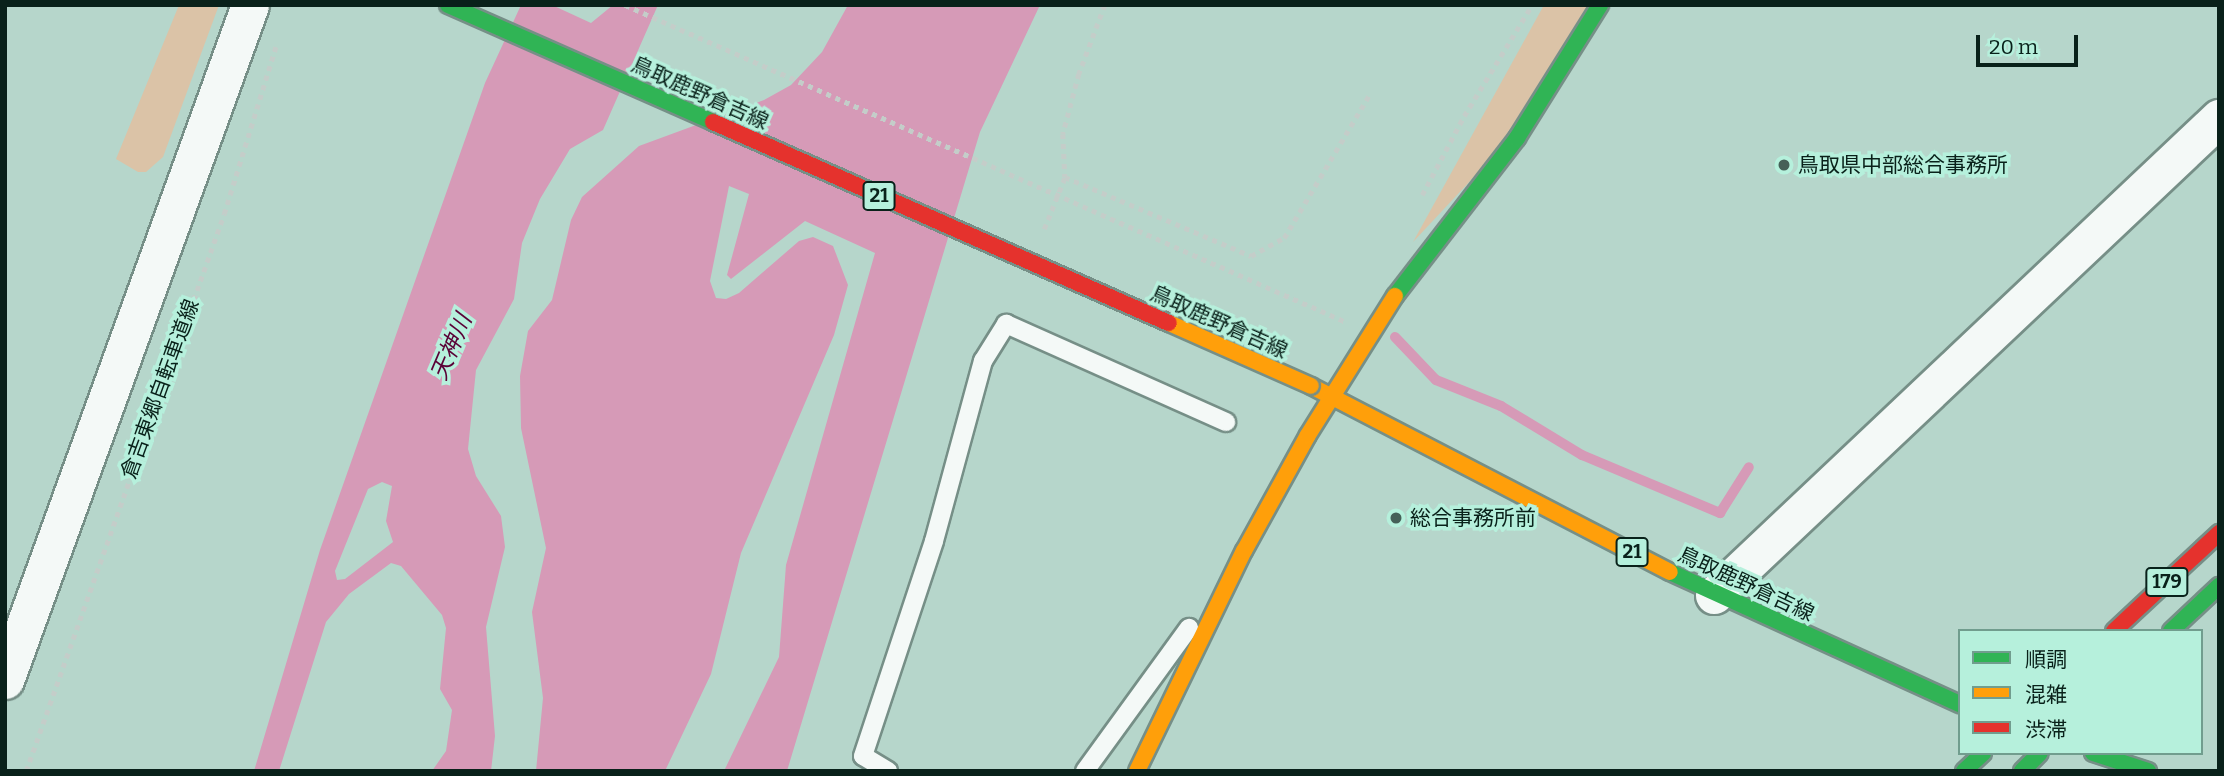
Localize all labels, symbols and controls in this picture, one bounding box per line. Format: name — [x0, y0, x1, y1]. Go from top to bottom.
scale bar — [1979, 21, 2080, 65]
text: 20 m — [1989, 34, 2038, 60]
street label: 鳥取鹿野倉吉線 — [628, 52, 772, 134]
place label: 鳥取県中部総合事務所 — [1798, 152, 2008, 178]
marker: 鳥取県中部総合事務所 — [1776, 157, 1792, 173]
road number: 21 — [862, 180, 896, 212]
street label: 鳥取鹿野倉吉線 — [1147, 281, 1291, 363]
street label: 倉吉東郷自転車道線 — [116, 296, 204, 482]
water label: 天神川 — [425, 310, 477, 384]
place label: 総合事務所前 — [1410, 505, 1536, 531]
marker: 総合事務所前 — [1388, 510, 1404, 526]
road number: 21 — [1614, 537, 1650, 568]
street label: 鳥取鹿野倉吉線 — [1674, 542, 1818, 626]
road number: 179 — [2144, 566, 2190, 597]
legend — [1958, 629, 2203, 755]
text: 順調 — [2025, 647, 2067, 673]
text: 混雑 — [2025, 682, 2067, 708]
text: 渋滞 — [2025, 717, 2067, 743]

